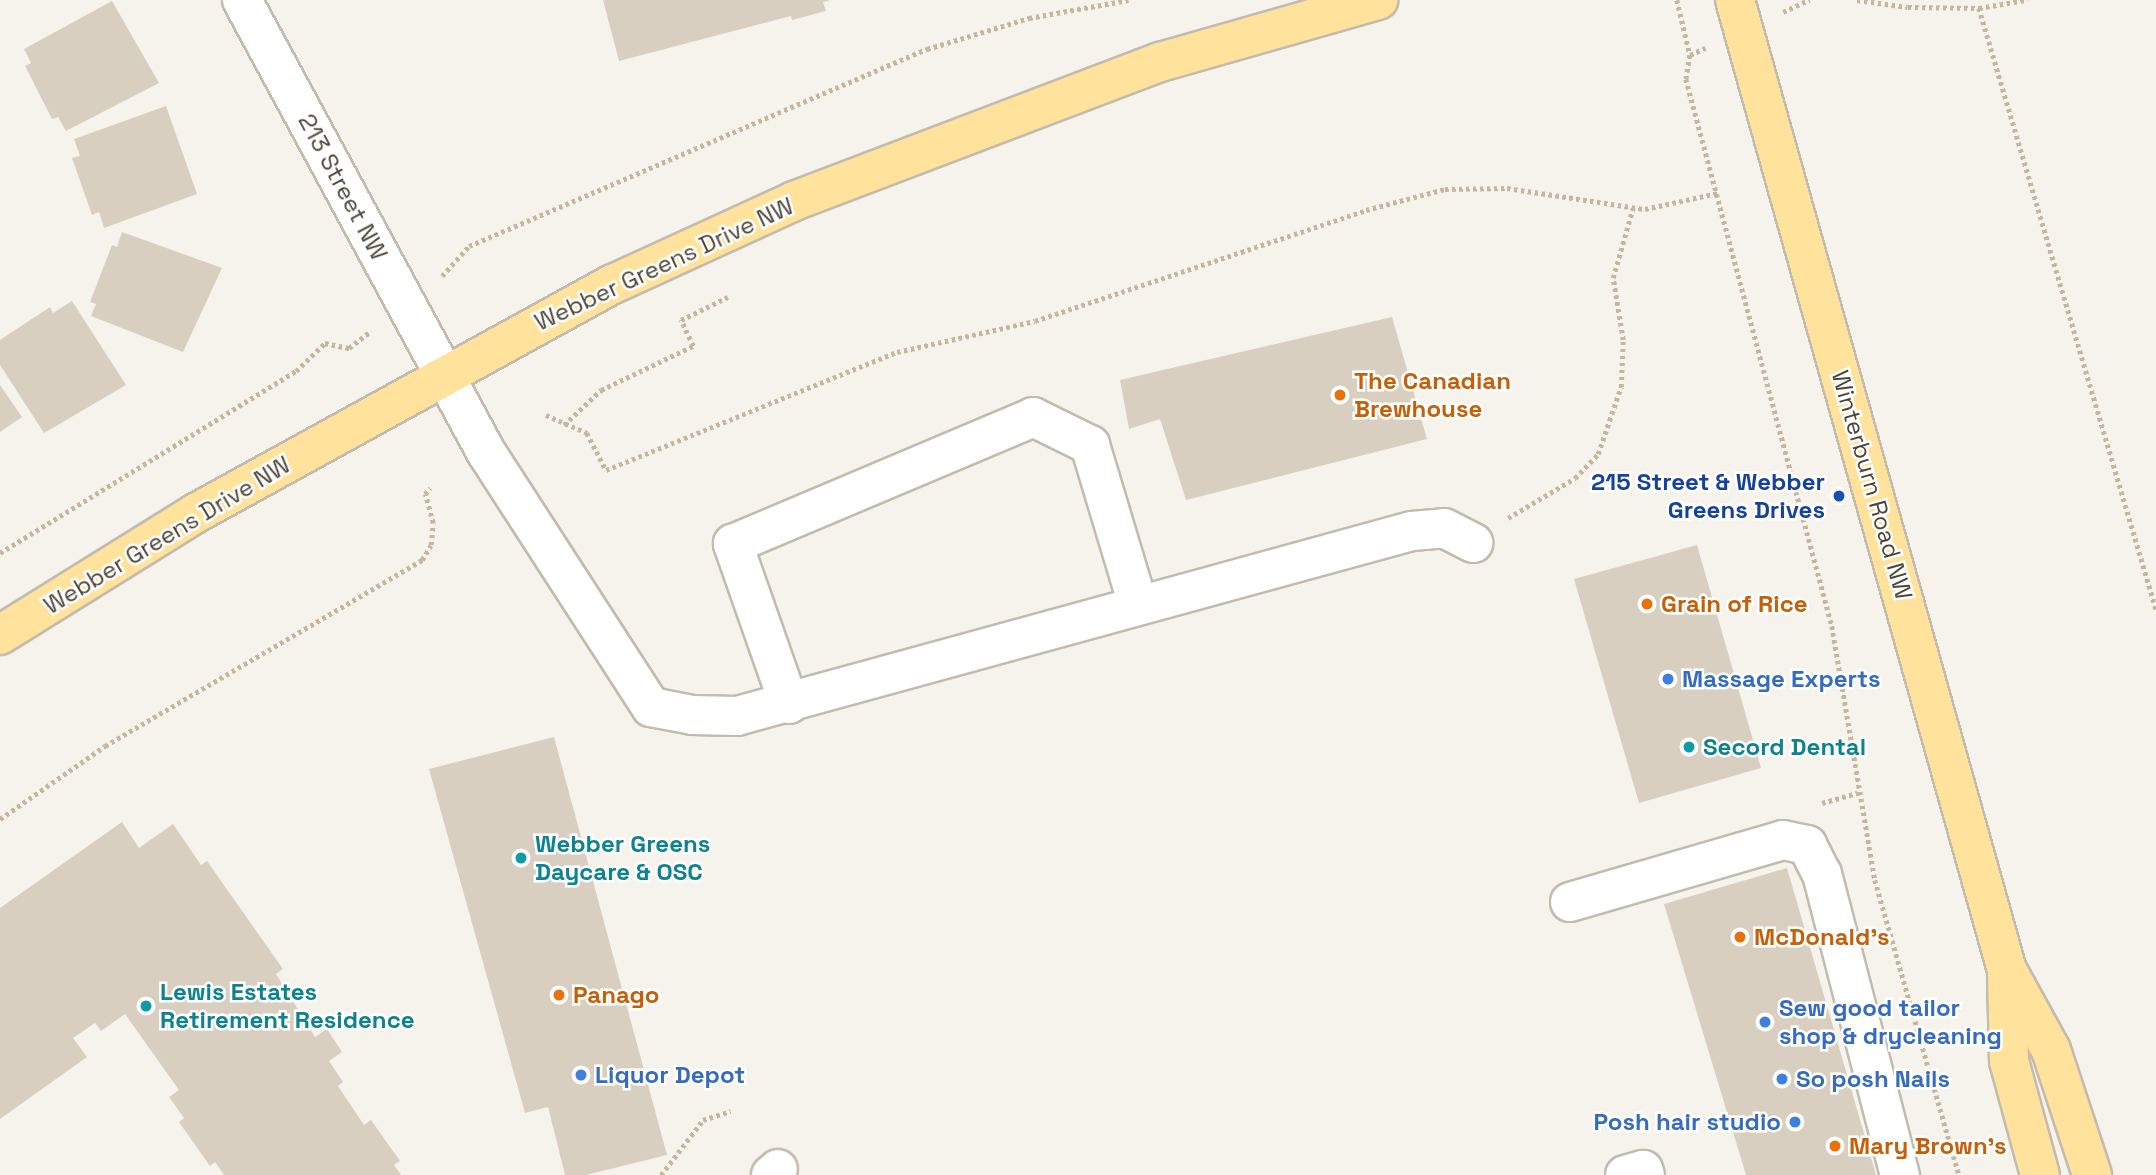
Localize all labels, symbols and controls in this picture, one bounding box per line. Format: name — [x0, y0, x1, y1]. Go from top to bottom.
street label: 213 Street NW — [292, 109, 394, 265]
street label: Webber Greens Drive NW — [530, 191, 798, 337]
place label: The Canadian Brewhouse — [1354, 367, 1511, 423]
street label: Winterburn Road NW — [1825, 367, 1919, 603]
marker: The Canadian Brewhouse — [1332, 387, 1348, 403]
street label: Webber Greens Drive NW — [39, 450, 295, 620]
place label: 215 Street & Webber Greens Drives — [1591, 468, 1825, 524]
marker: 215 Street & Webber Greens Drives — [1831, 488, 1847, 504]
place label: Grain of Rice — [1661, 590, 1808, 618]
marker: Grain of Rice — [1639, 596, 1655, 612]
place label: Massage Experts — [1682, 665, 1881, 693]
marker: Massage Experts — [1660, 671, 1676, 687]
place label: Secord Dental — [1703, 733, 1866, 761]
marker: Secord Dental — [1681, 739, 1697, 755]
place label: Webber Greens Daycare & OSC — [535, 830, 710, 886]
marker: Webber Greens Daycare & OSC — [513, 850, 529, 866]
place label: McDonald's — [1754, 923, 1890, 951]
marker: McDonald's — [1732, 929, 1748, 945]
place label: Lewis Estates Retirement Residence — [160, 978, 415, 1034]
place label: Panago — [573, 981, 660, 1009]
marker: Panago — [551, 987, 567, 1003]
place label: Sew good tailor shop & drycleaning — [1779, 994, 2002, 1050]
marker: Lewis Estates Retirement Residence — [138, 998, 154, 1014]
marker: Sew good tailor shop & drycleaning — [1757, 1014, 1773, 1030]
place label: Liquor Depot — [595, 1061, 745, 1089]
place label: So posh Nails — [1796, 1065, 1950, 1093]
marker: Liquor Depot — [573, 1067, 589, 1083]
marker: So posh Nails — [1774, 1071, 1790, 1087]
place label: Posh hair studio — [1594, 1108, 1781, 1136]
marker: Posh hair studio — [1787, 1114, 1803, 1130]
place label: Mary Brown's — [1849, 1132, 2007, 1160]
marker: Mary Brown's — [1827, 1138, 1843, 1154]

